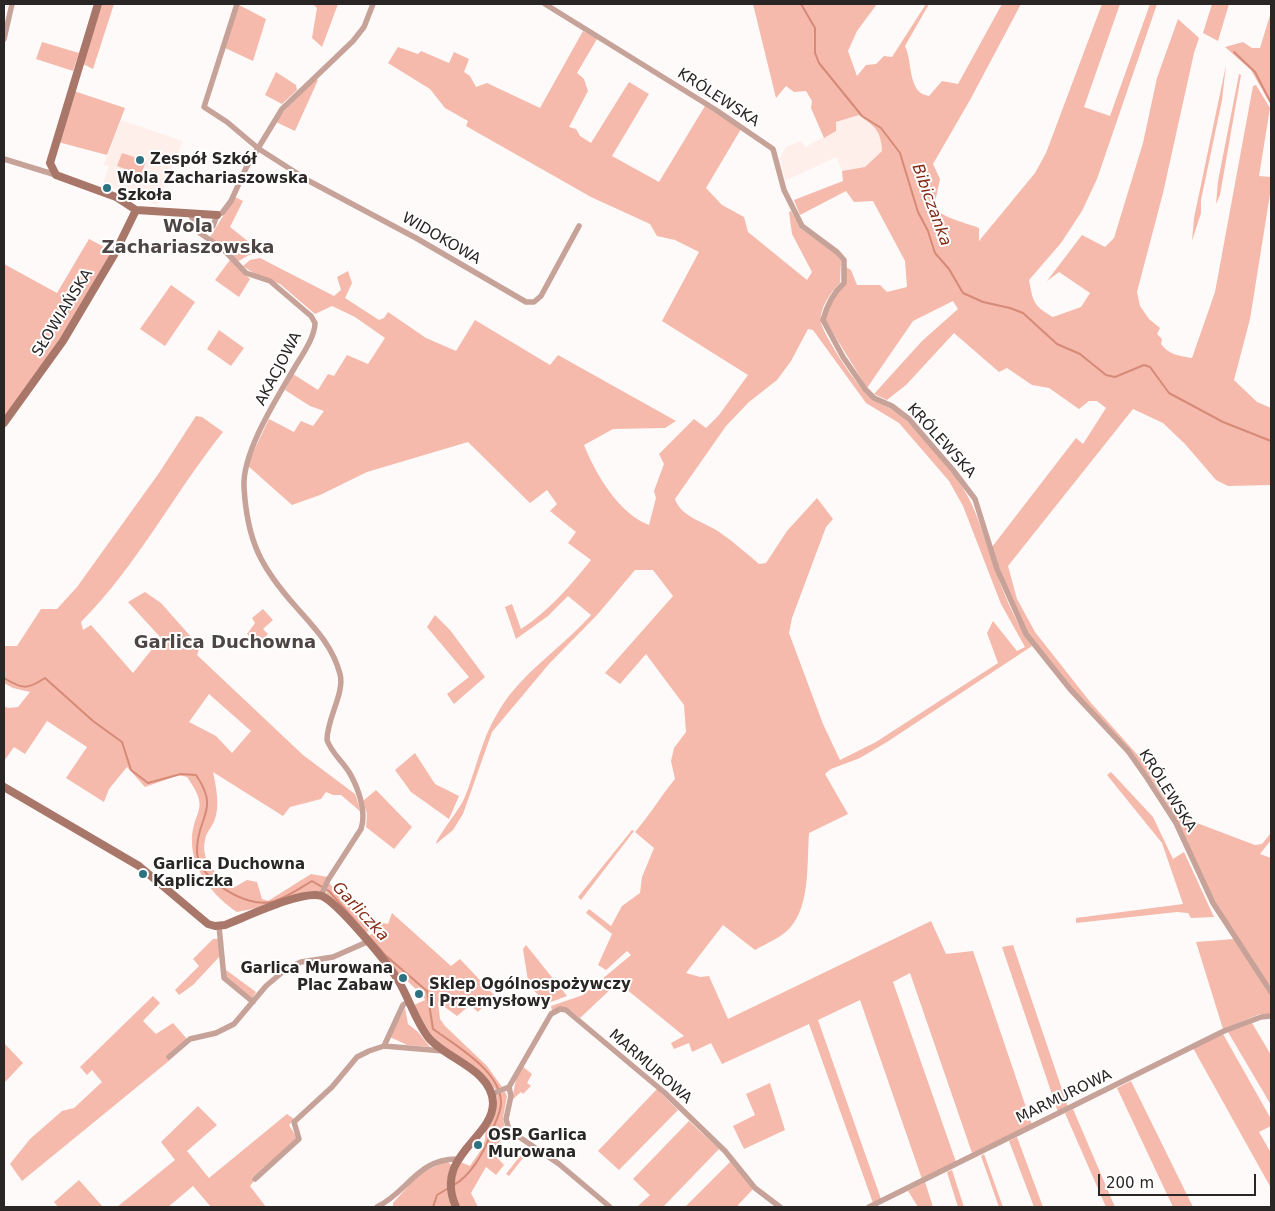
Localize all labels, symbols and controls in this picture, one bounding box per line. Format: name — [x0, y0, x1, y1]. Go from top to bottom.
street label: KRÓLEWSKA — [674, 65, 762, 131]
place label: Zespół Szkół — [150, 151, 257, 169]
marker: Zespół Szkół — [134, 154, 146, 166]
water label: Bibiczanka — [907, 161, 955, 249]
place label: Wola Zachariaszowska Szkoła — [117, 170, 308, 205]
marker: Wola Zachariaszowska Szkoła — [101, 182, 113, 194]
street label: WIDOKOWA — [399, 209, 483, 269]
district label: Wola Zachariaszowska — [101, 216, 275, 258]
street label: SŁOWIAŃSKA — [29, 266, 97, 360]
street label: AKACJOWA — [252, 329, 306, 409]
street label: KRÓLEWSKA — [903, 400, 979, 482]
district label: Garlica Duchowna — [134, 632, 316, 654]
street label: KRÓLEWSKA — [1134, 746, 1200, 836]
place label: Garlica Duchowna Kapliczka — [153, 856, 305, 891]
marker: Garlica Duchowna Kapliczka — [137, 868, 149, 880]
water label: Garliczka — [328, 878, 392, 946]
place label: Garlica Murowana Plac Zabaw — [241, 960, 393, 995]
marker: Garlica Murowana Plac Zabaw — [397, 972, 409, 984]
place label: Sklep Ogólnospożywczy i Przemysłowy — [429, 976, 631, 1011]
marker: Sklep Ogólnospożywczy i Przemysłowy — [413, 988, 425, 1000]
street label: MARMUROWA — [605, 1026, 695, 1108]
street label: MARMUROWA — [1013, 1066, 1115, 1128]
place label: OSP Garlica Murowana — [488, 1127, 587, 1162]
marker: OSP Garlica Murowana — [472, 1139, 484, 1151]
scale bar — [1100, 1164, 1258, 1196]
text: 200 m — [1106, 1174, 1154, 1192]

